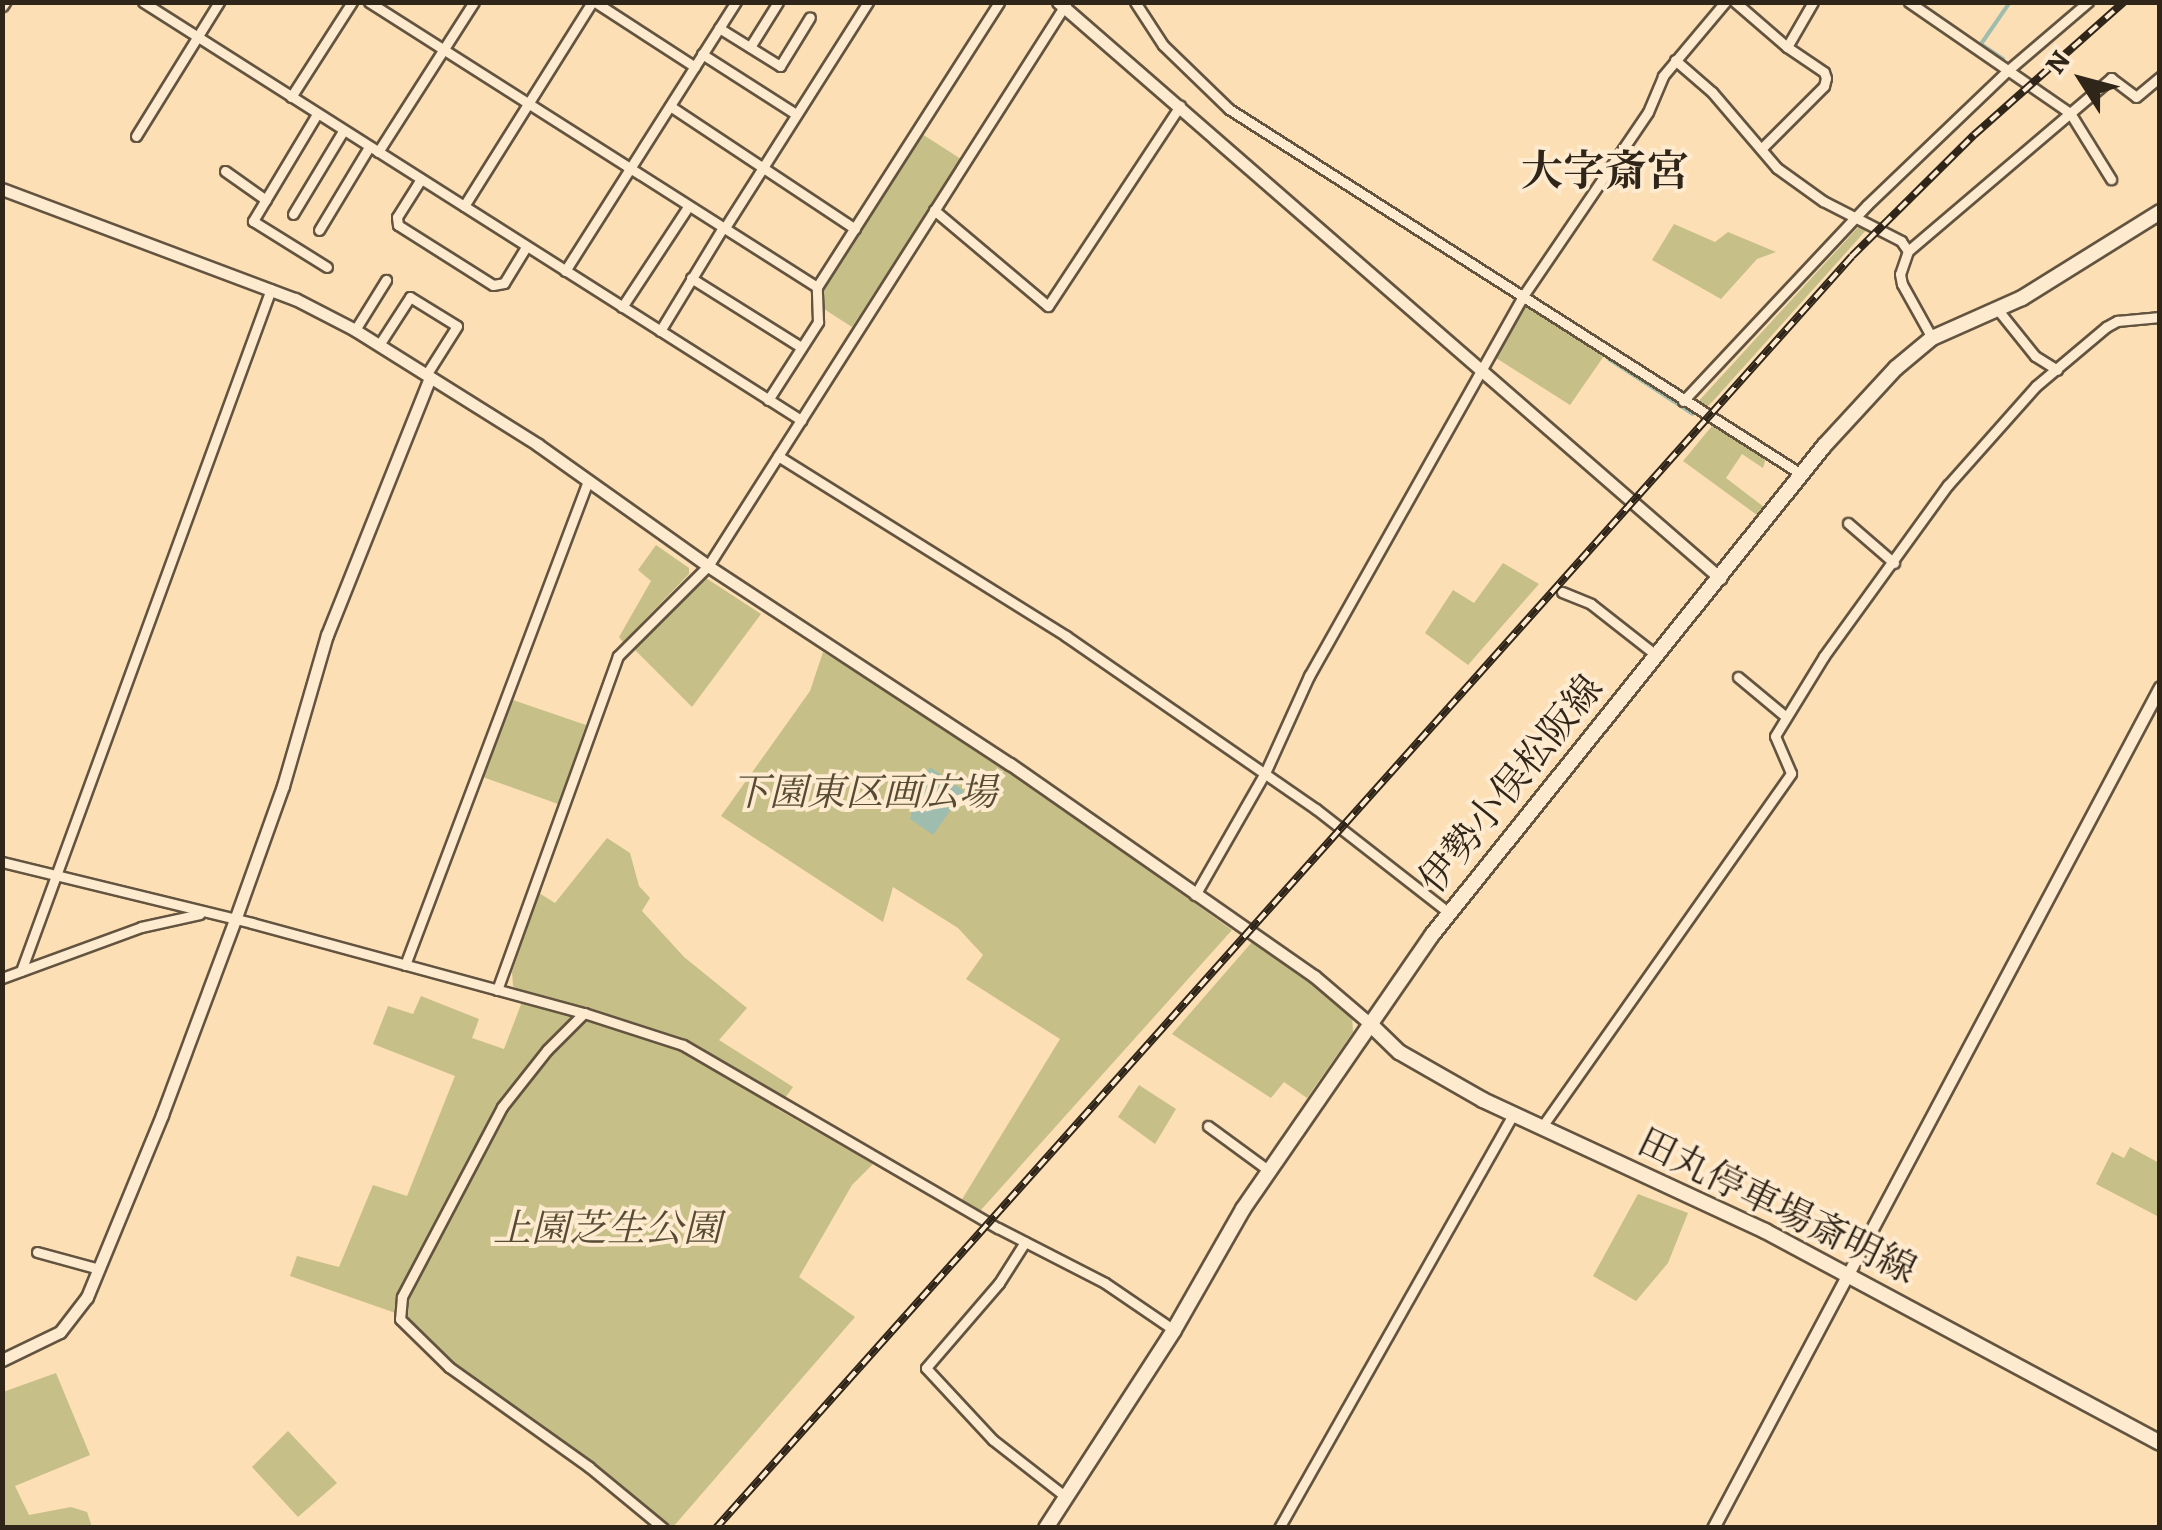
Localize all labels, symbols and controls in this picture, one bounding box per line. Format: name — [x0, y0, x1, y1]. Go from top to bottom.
north arrow — [2032, 30, 2132, 130]
text: N — [2036, 43, 2079, 82]
district label: 大字斎宮 — [1521, 146, 1689, 196]
street label: 伊勢小俣松阪線 — [1410, 666, 1612, 902]
park label: 下園東区画広場 — [731, 770, 997, 816]
street label: 田丸停車場斎明線 — [1630, 1119, 1924, 1293]
park label: 上園芝生公園 — [493, 1206, 721, 1252]

